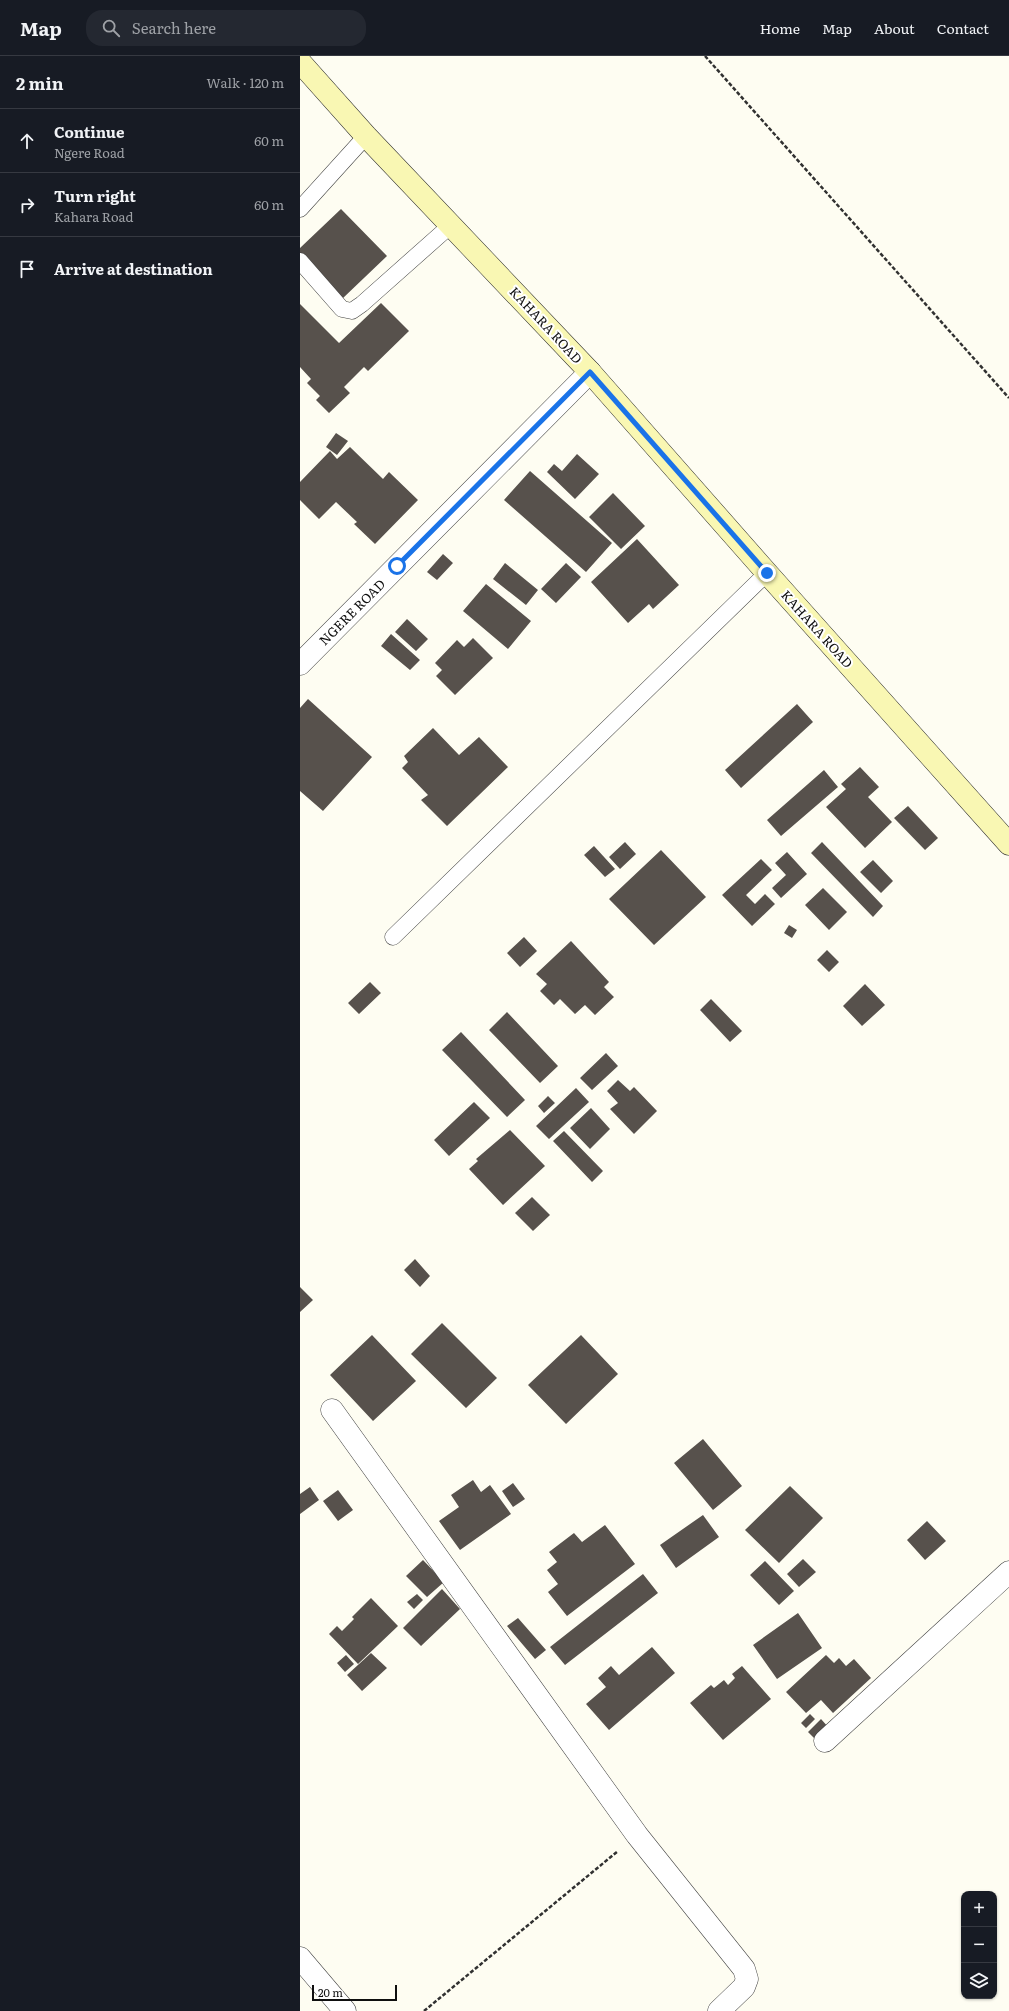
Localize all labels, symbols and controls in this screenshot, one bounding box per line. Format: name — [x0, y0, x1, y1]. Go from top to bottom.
search box — [86, 10, 366, 46]
text: Map — [20, 14, 62, 42]
text: Search here — [132, 16, 216, 39]
icon: search — [100, 17, 122, 39]
text: Home — [760, 18, 800, 38]
text: Map — [822, 18, 852, 38]
text: About — [874, 18, 915, 38]
text: Contact — [937, 18, 989, 38]
text: 2 min — [16, 70, 64, 95]
text: Walk · 120 m — [207, 73, 284, 92]
text: Continue — [54, 120, 124, 143]
icon: ahead — [16, 130, 38, 152]
text: 60 m — [254, 131, 284, 150]
text: Ngere Road — [54, 143, 125, 162]
text: Turn right — [54, 184, 136, 207]
icon: right — [16, 194, 38, 216]
text: 60 m — [254, 195, 284, 214]
text: Kahara Road — [54, 207, 133, 226]
text: Arrive at destination — [54, 257, 213, 280]
icon: arrive — [16, 258, 38, 280]
street label: KAHARA ROAD — [506, 282, 587, 367]
route start — [388, 557, 406, 575]
route end — [758, 564, 776, 582]
street label: NGERE ROAD — [314, 574, 389, 649]
street label: KAHARA ROAD — [777, 585, 858, 672]
map controls — [961, 1891, 997, 1999]
button: + — [961, 1891, 997, 1927]
button: − — [961, 1927, 997, 1963]
button: layers — [961, 1963, 997, 1999]
scale bar — [312, 1983, 397, 2002]
text: 20 m — [318, 1984, 343, 2000]

